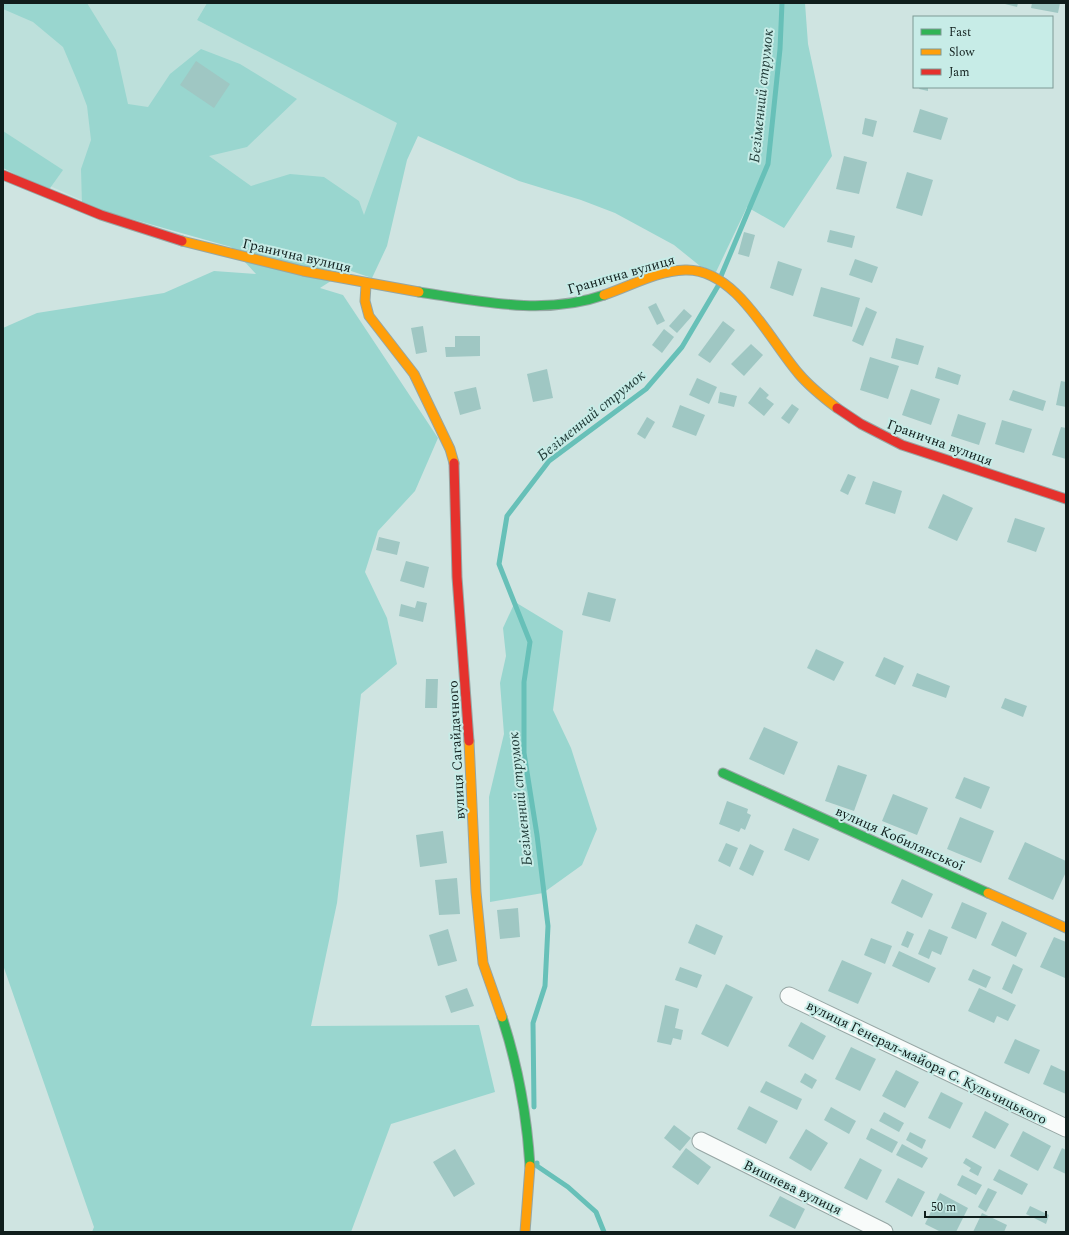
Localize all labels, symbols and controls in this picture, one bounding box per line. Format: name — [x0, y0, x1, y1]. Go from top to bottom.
legend — [913, 16, 1053, 88]
text: Fast — [949, 23, 971, 42]
water label: Безіменний струмок — [743, 28, 780, 164]
text: Slow — [949, 43, 975, 62]
text: Jam — [949, 63, 970, 82]
street label: Гранична вулиця — [240, 233, 353, 278]
street label: Гранична вулиця — [565, 249, 677, 300]
water label: Безіменний струмок — [532, 364, 651, 467]
street label: Гранична вулиця — [884, 414, 996, 471]
street label: вулиця Сагайдачного — [442, 680, 471, 820]
water label: Безіменний струмок — [502, 731, 539, 867]
street label: вулиця Кобилянської — [832, 801, 968, 877]
street label: вулиця Генерал-майора С. Кульчицького — [803, 995, 1051, 1130]
street label: Вишнева вулиця — [740, 1155, 846, 1220]
scale bar — [925, 1193, 1046, 1219]
text: 50 m — [931, 1198, 956, 1217]

